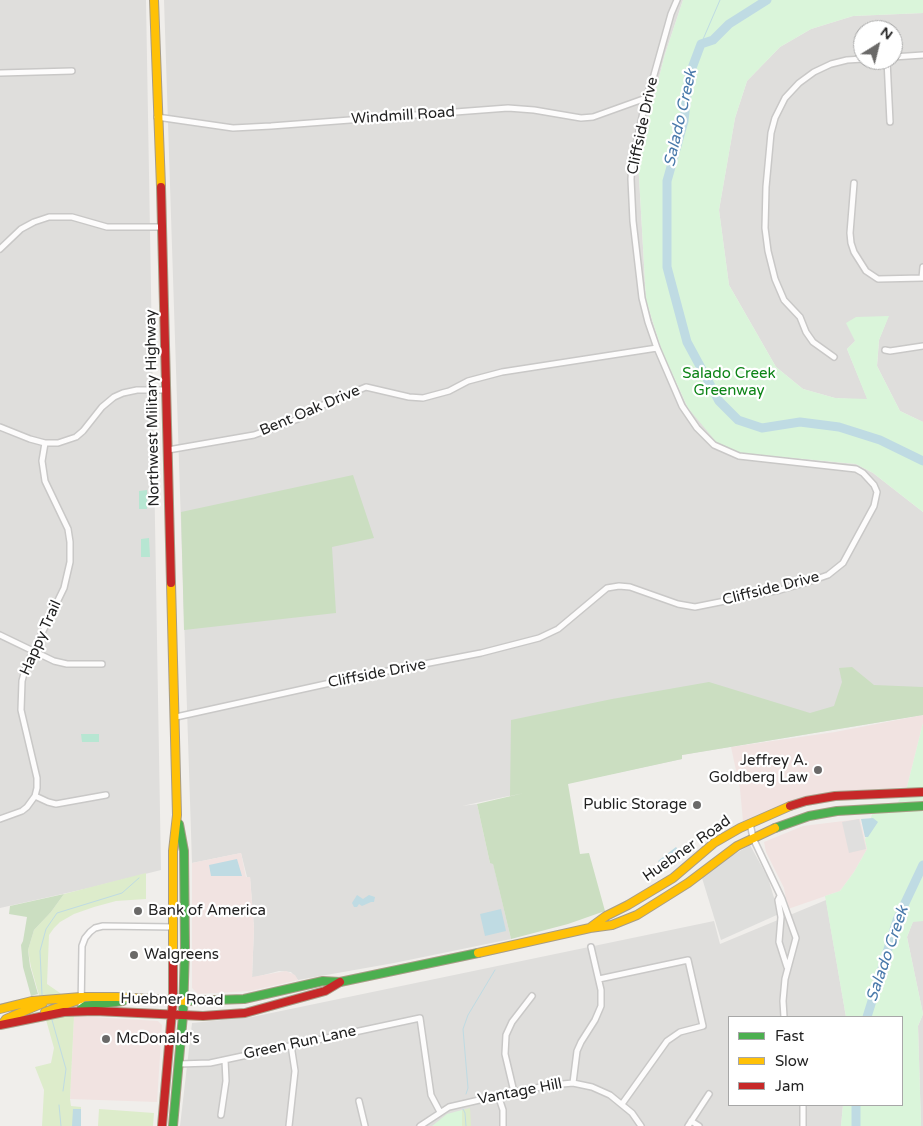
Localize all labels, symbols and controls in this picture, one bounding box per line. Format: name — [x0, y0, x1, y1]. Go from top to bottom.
north arrow — [853, 20, 903, 70]
text: N — [877, 23, 896, 43]
water label: Salado Creek — [660, 67, 702, 169]
street label: Cliffside Drive — [624, 76, 662, 176]
street label: Windmill Road — [351, 103, 455, 129]
street label: Northwest Military Highway — [142, 309, 164, 507]
park label: Salado Creek Greenway — [682, 365, 776, 400]
street label: Bent Oak Drive — [257, 382, 363, 440]
street label: Cliffside Drive — [721, 568, 821, 610]
street label: Happy Trail — [16, 598, 66, 678]
street label: Cliffside Drive — [327, 656, 427, 692]
place label: Jeffrey A. Goldberg Law — [709, 752, 808, 787]
marker: Jeffrey A. Goldberg Law — [812, 764, 824, 776]
place label: Public Storage — [583, 796, 687, 814]
marker: Public Storage — [691, 799, 703, 811]
street label: Huebner Road — [640, 812, 734, 886]
place label: Bank of America — [148, 902, 266, 920]
water label: Salado Creek — [863, 904, 913, 1004]
marker: Bank of America — [132, 905, 144, 917]
place label: Walgreens — [144, 946, 219, 964]
marker: Walgreens — [128, 949, 140, 961]
street label: Huebner Road — [120, 990, 224, 1010]
legend — [728, 1016, 903, 1106]
street label: Green Run Lane — [242, 1022, 358, 1064]
text: Fast — [775, 1027, 804, 1045]
place label: McDonald's — [116, 1030, 200, 1048]
marker: McDonald's — [100, 1033, 112, 1045]
text: Slow — [775, 1052, 809, 1070]
street label: Vantage Hill — [476, 1075, 564, 1109]
text: Jam — [775, 1077, 804, 1095]

